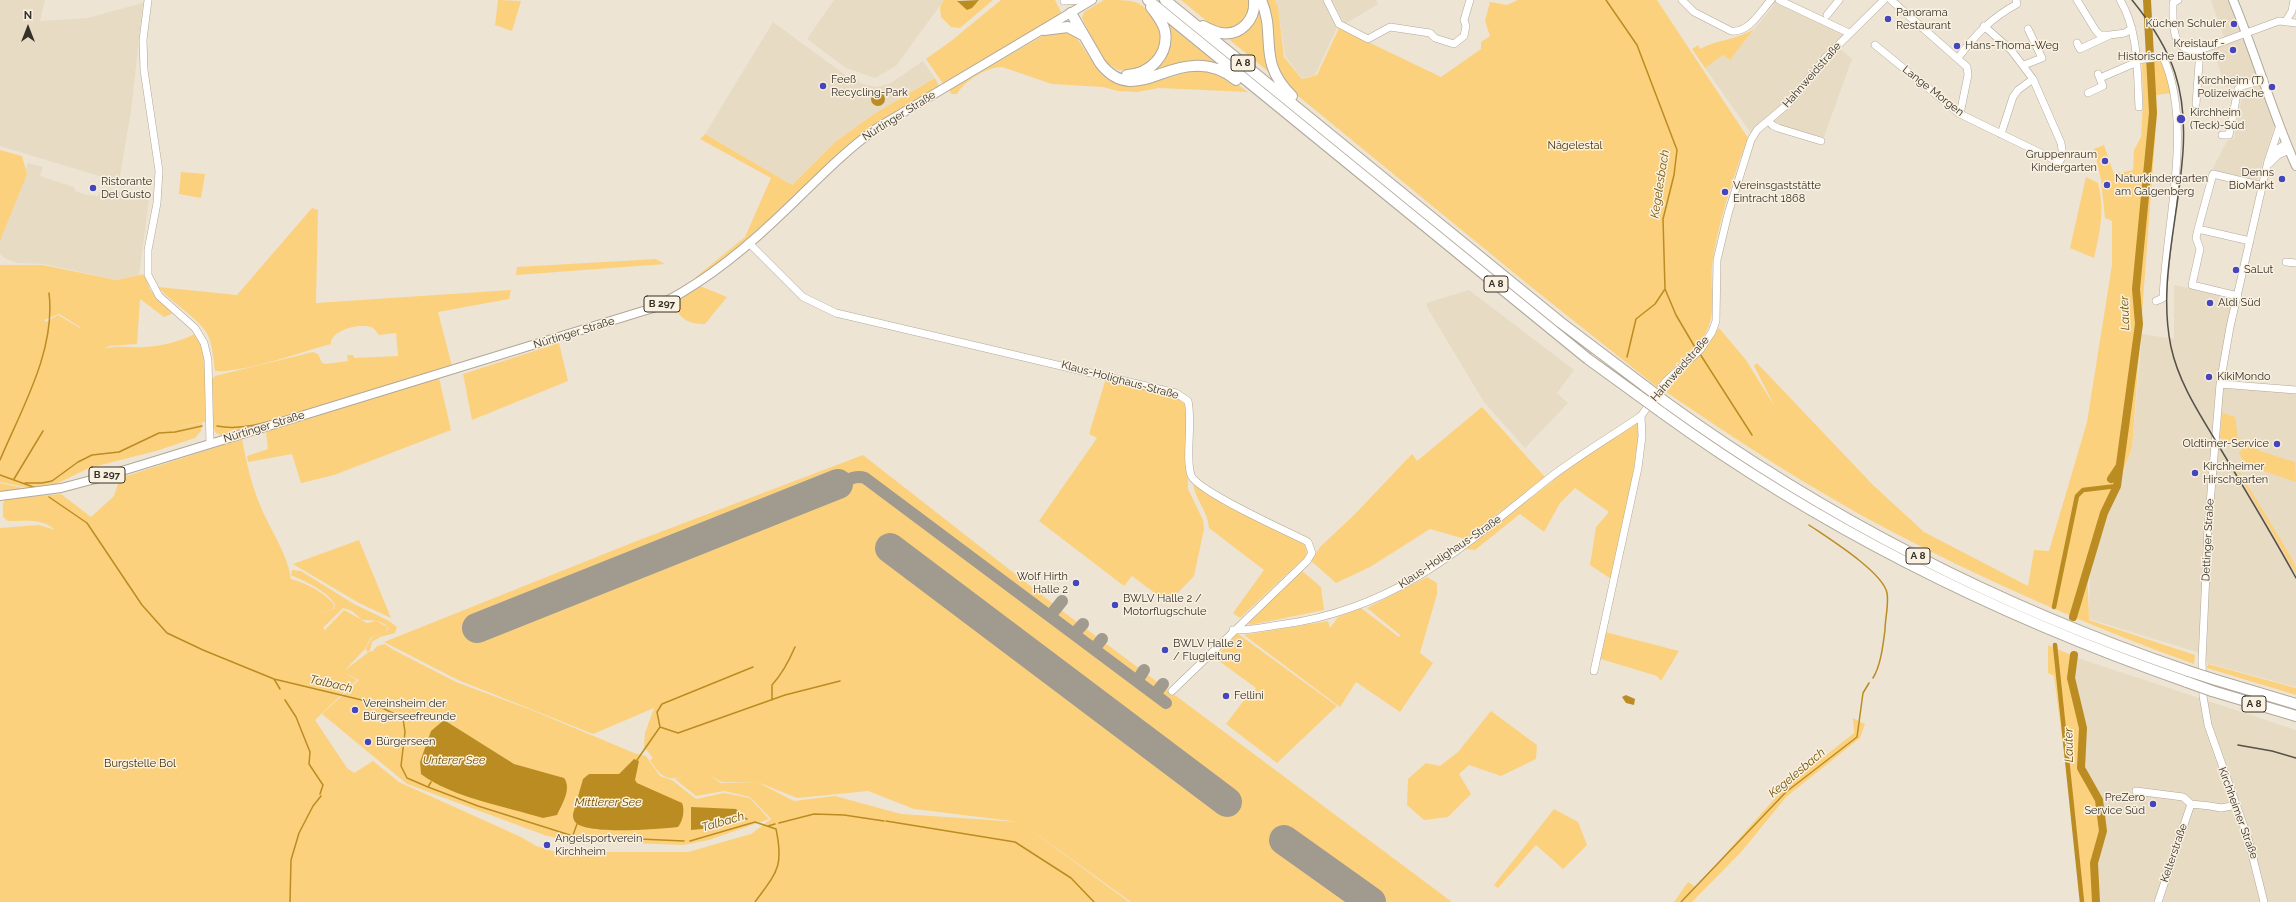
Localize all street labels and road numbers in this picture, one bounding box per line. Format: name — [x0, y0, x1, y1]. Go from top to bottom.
street label: Hahnweidstraße — [1780, 40, 1844, 110]
road number: A 8 — [1231, 55, 1255, 71]
street label: Lange Morgen — [1900, 63, 1966, 119]
street label: Nürtinger Straße — [860, 88, 938, 144]
road number: A 8 — [1484, 276, 1508, 292]
road number: B 297 — [644, 296, 680, 312]
street label: Nürtinger Straße — [532, 314, 616, 352]
street label: Hahnweidstraße — [1648, 334, 1712, 404]
street label: Klaus-Holighaus-Straße — [1060, 358, 1180, 402]
street label: Nürtinger Straße — [222, 408, 306, 446]
road number: B 297 — [89, 467, 125, 483]
street label: Dettinger Straße — [2199, 498, 2217, 582]
street label: Klaus-Holighaus-Straße — [1396, 513, 1504, 591]
road number: A 8 — [1906, 548, 1930, 564]
road number: A 8 — [2242, 696, 2266, 712]
street label: Kirchheimer Straße — [2215, 765, 2261, 861]
street label: Kelterstraße — [2158, 822, 2190, 884]

